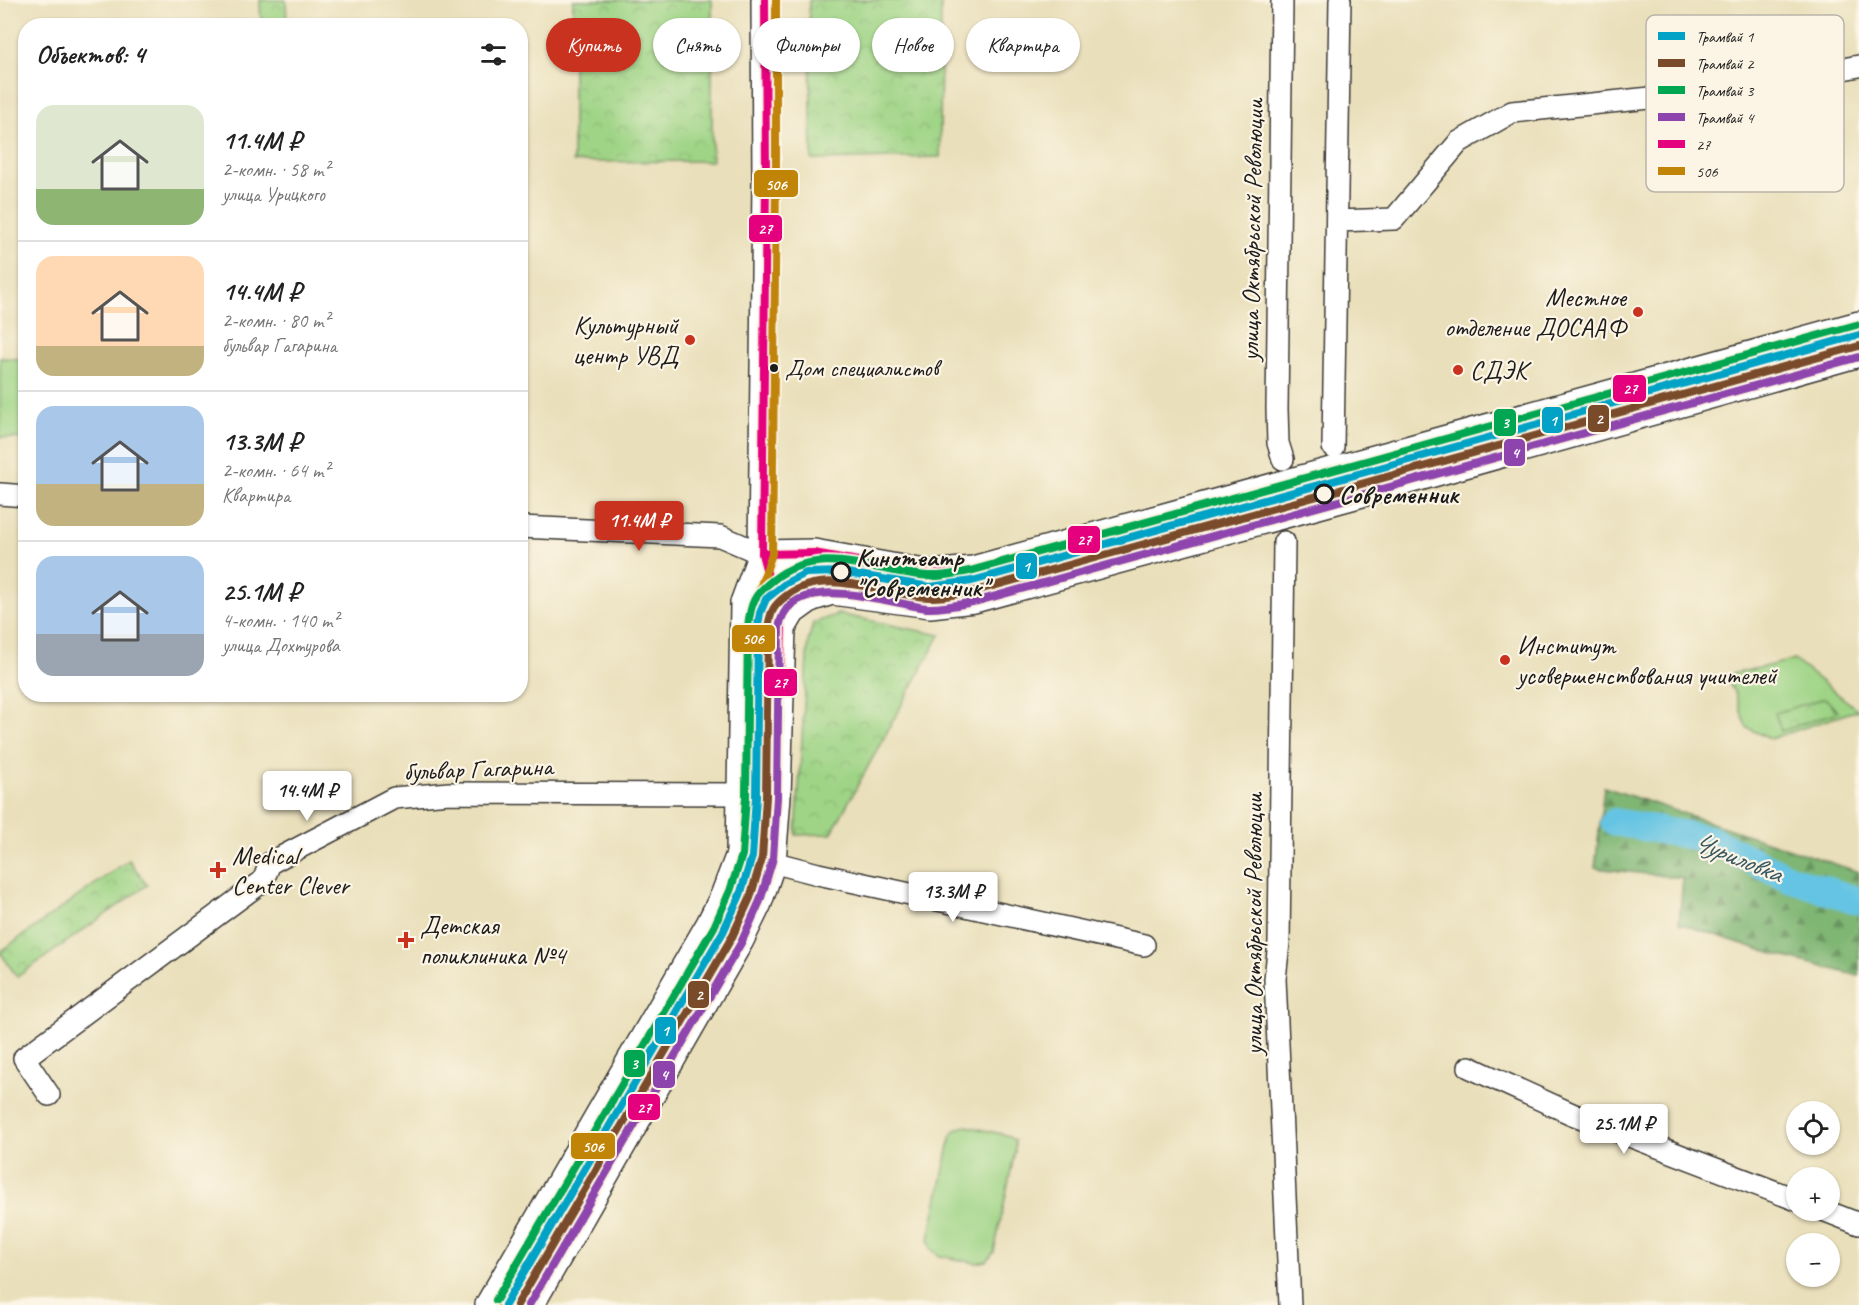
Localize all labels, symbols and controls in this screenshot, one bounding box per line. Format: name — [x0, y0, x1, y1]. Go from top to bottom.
legend — [1646, 15, 1844, 192]
chip: Купить — [546, 18, 641, 72]
chip: Снять — [653, 18, 741, 72]
chip: Фильтры — [753, 18, 860, 72]
chip: Новое — [872, 18, 954, 72]
chip: Квартира — [966, 18, 1080, 72]
text: Трамвай 1 — [1696, 27, 1754, 47]
text: Объектов: 4 — [36, 38, 145, 71]
icon: filters — [477, 38, 510, 71]
text: Трамвай 2 — [1696, 54, 1755, 74]
text: Трамвай 3 — [1696, 81, 1755, 101]
street label: улица Октябрьской Революции — [1233, 97, 1271, 363]
text: Трамвай 4 — [1696, 108, 1755, 128]
text: 11.4M ₽ — [222, 124, 301, 157]
icon: home — [84, 129, 156, 201]
text: 27 — [1696, 135, 1711, 155]
text: 2-комн. · 58 m² — [222, 157, 330, 182]
text: 506 — [1696, 162, 1718, 182]
line badge: 506 — [753, 169, 799, 198]
text: 506 — [765, 175, 788, 195]
text: улица Урицкого — [222, 182, 325, 207]
line badge: 27 — [748, 214, 783, 243]
text: 27 — [758, 219, 774, 239]
text: 14.4M ₽ — [222, 275, 301, 308]
icon: home — [84, 280, 156, 352]
place label: Местное отделение ДОСААФ — [1445, 281, 1628, 344]
marker: Местное отделение ДОСААФ — [1631, 305, 1645, 319]
text: 2-комн. · 80 m² — [222, 308, 330, 333]
place label: Культурный центр УВД — [573, 309, 680, 372]
text: бульвар Гагарина — [222, 333, 337, 358]
marker: Культурный центр УВД — [683, 333, 697, 347]
place label: Дом специалистов — [785, 353, 942, 383]
place label: СДЭК — [1470, 354, 1532, 387]
marker: Дом специалистов — [768, 362, 780, 374]
marker: СДЭК — [1451, 363, 1465, 377]
line badge: 27 — [1612, 374, 1647, 403]
text: 27 — [1623, 379, 1639, 399]
line badge: 2 — [1587, 404, 1610, 433]
line badge: 1 — [1541, 406, 1564, 434]
line badge: 3 — [1493, 408, 1517, 437]
text: 2 — [1595, 409, 1604, 429]
text: 1 — [1549, 411, 1558, 431]
text: 3 — [1501, 413, 1510, 433]
text: 13.3M ₽ — [222, 425, 301, 458]
icon: home — [84, 430, 156, 502]
line badge: 4 — [1503, 438, 1526, 467]
text: 4 — [1511, 443, 1520, 463]
text: 2-комн. · 64 m² — [222, 458, 330, 483]
place label: Современник — [1339, 478, 1461, 511]
text: Квартира — [222, 483, 290, 508]
marker: Современник — [1314, 484, 1334, 504]
pin: 11.4M ₽ — [584, 501, 694, 552]
text: 11.4M ₽ — [609, 508, 669, 533]
line badge: 27 — [1067, 525, 1101, 554]
text: 27 — [1077, 530, 1093, 550]
place label: Кинотеатр "Современник" — [856, 541, 994, 604]
line badge: 1 — [1015, 552, 1038, 580]
text: 1 — [1022, 557, 1031, 577]
marker: Кинотеатр "Современник" — [831, 562, 851, 582]
text: 25.1M ₽ — [222, 575, 301, 608]
icon: home — [84, 580, 156, 652]
text: 4-комн. · 140 m² — [222, 608, 339, 633]
line badge: 506 — [731, 624, 776, 653]
text: 506 — [742, 629, 765, 649]
place label: Институт усовершенствования учителей — [1515, 629, 1779, 692]
text: улица Дохтурова — [222, 633, 340, 658]
marker: Институт усовершенствования учителей — [1498, 653, 1512, 667]
line badge: 27 — [763, 668, 798, 697]
text: 27 — [773, 673, 789, 693]
street label: бульвар Гагарина — [403, 750, 555, 788]
pin: 14.4M ₽ — [252, 771, 362, 822]
text: 14.4M ₽ — [277, 778, 337, 803]
street label: улица Октябрьской Революции — [1237, 791, 1270, 1057]
water label: Чуриловка — [1689, 824, 1789, 891]
place label: Medical Center Clever — [232, 839, 351, 902]
marker: Medical Center Clever — [209, 861, 227, 879]
pin: 13.3M ₽ — [898, 872, 1008, 923]
text: 13.3M ₽ — [923, 879, 983, 904]
place label: Детская поликлиника №4 — [420, 909, 568, 972]
marker: Детская поликлиника №4 — [397, 931, 415, 949]
line badge: 2 — [687, 980, 710, 1009]
text: 2 — [695, 985, 704, 1005]
line badge: 1 — [654, 1016, 677, 1045]
text: 1 — [661, 1021, 670, 1041]
line badge: 3 — [623, 1049, 646, 1078]
text: 3 — [630, 1054, 639, 1074]
line badge: 4 — [652, 1060, 676, 1089]
text: 4 — [660, 1065, 669, 1085]
line badge: 27 — [627, 1093, 661, 1121]
text: 27 — [637, 1098, 653, 1118]
map controls — [1786, 1101, 1840, 1287]
button: locate — [1786, 1101, 1840, 1155]
pin: 25.1M ₽ — [1569, 1104, 1679, 1155]
text: 25.1M ₽ — [1594, 1111, 1654, 1136]
line badge: 506 — [570, 1132, 616, 1160]
text: 506 — [582, 1137, 605, 1157]
button: + — [1786, 1167, 1840, 1221]
button: − — [1786, 1233, 1840, 1287]

